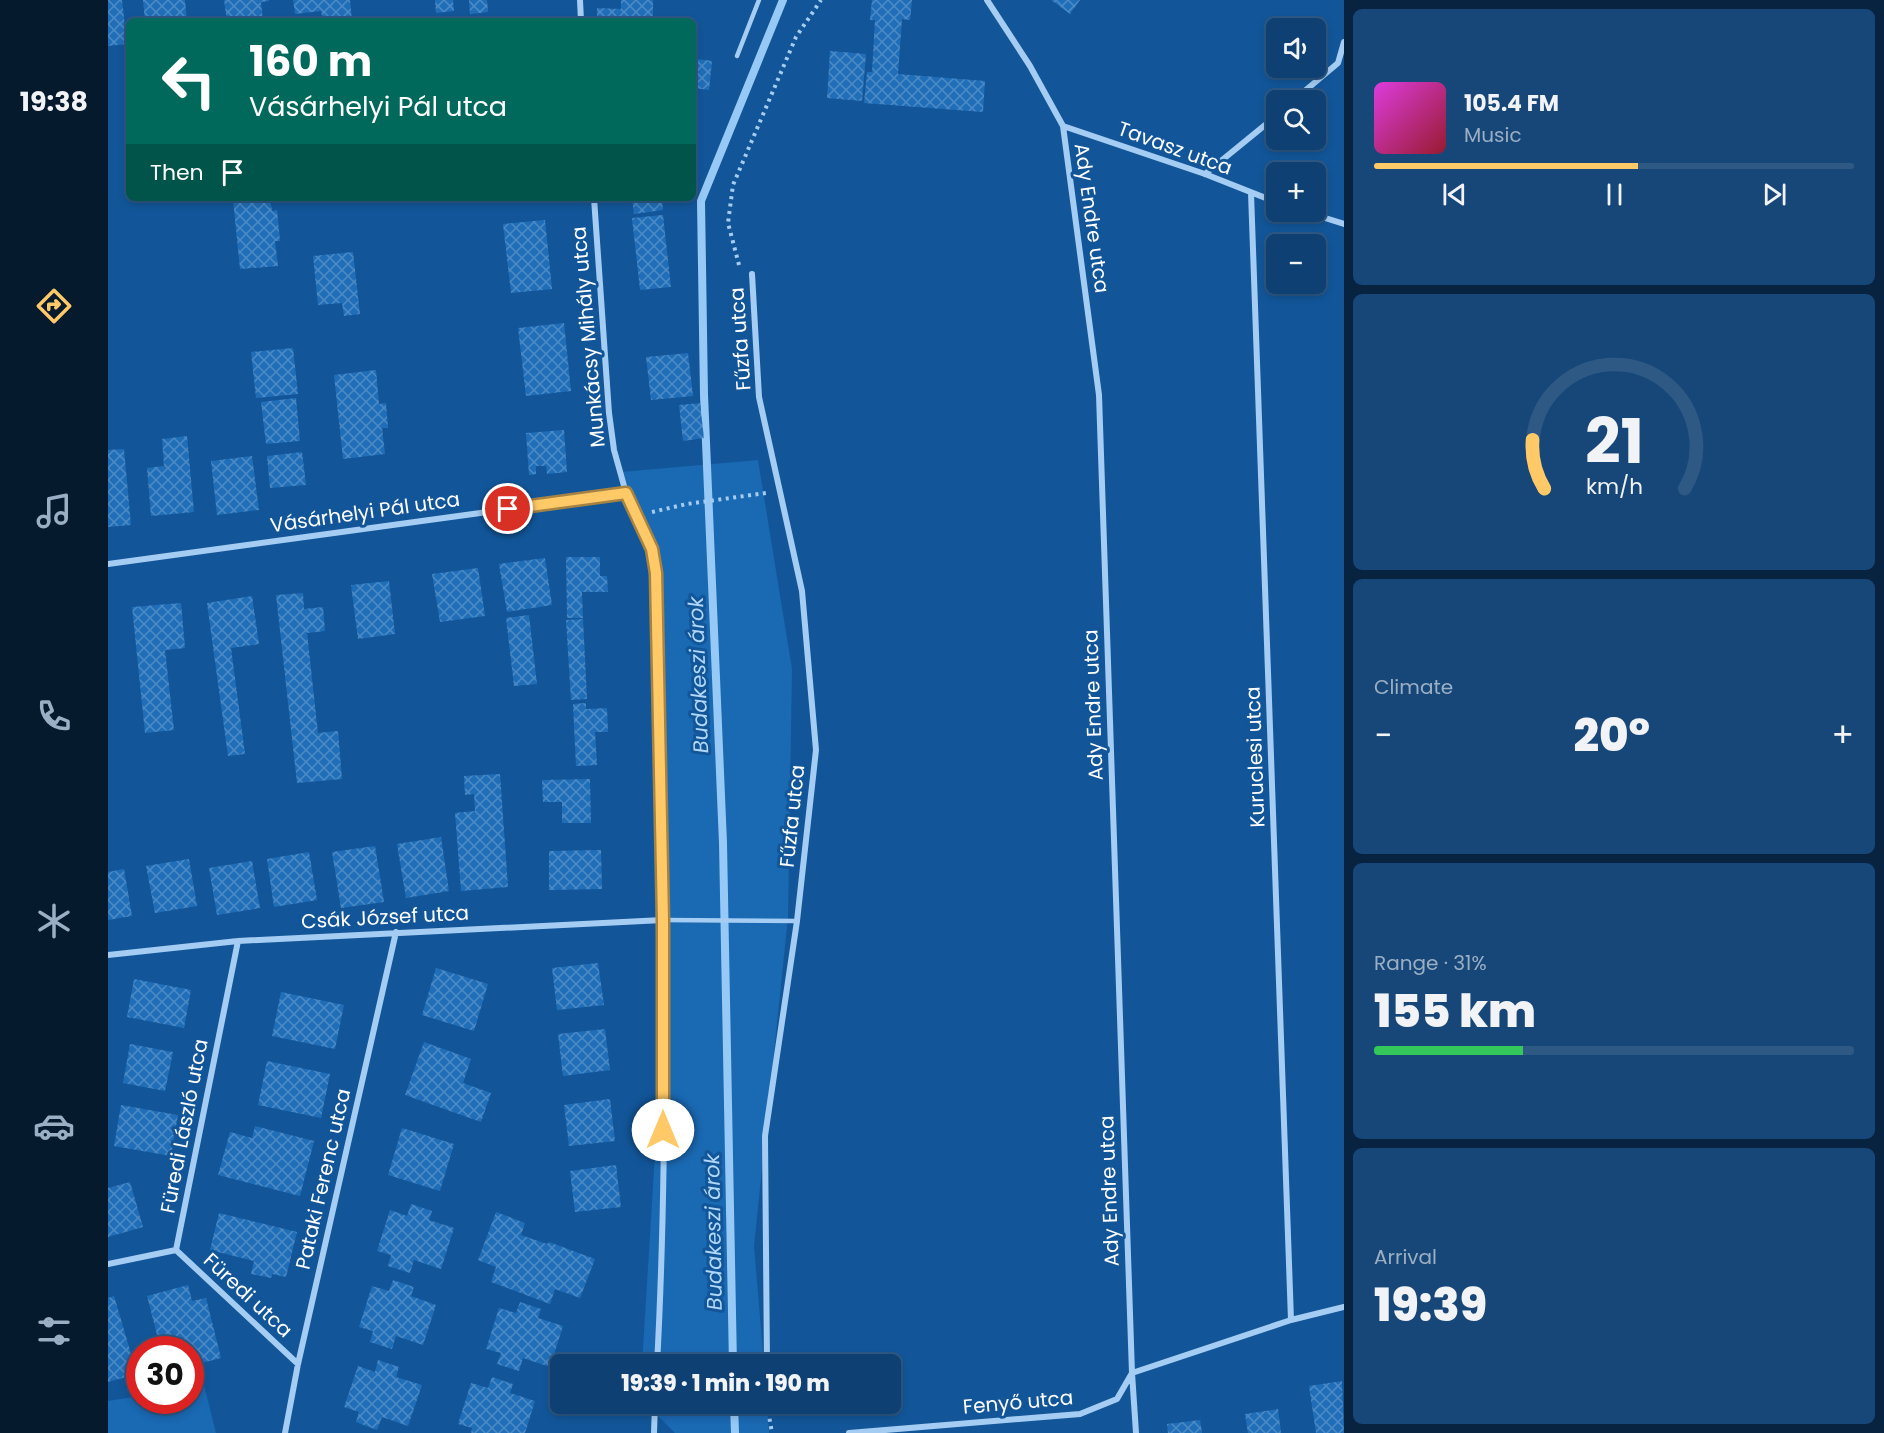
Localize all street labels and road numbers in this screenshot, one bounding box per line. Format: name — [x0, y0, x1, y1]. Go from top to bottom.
street label: Tavasz utca — [1114, 114, 1236, 182]
street label: Ady Endre utca — [1068, 141, 1116, 295]
street label: Munkácsy Mihály utca — [564, 225, 612, 449]
street label: Fűzfa utca — [722, 287, 758, 391]
street label: Vásárhelyi Pál utca — [268, 485, 462, 539]
street label: Ady Endre utca — [1076, 629, 1110, 781]
street label: Kuruclesi utca — [1239, 686, 1271, 828]
street label: Fűzfa utca — [773, 763, 811, 869]
street label: Csák József utca — [300, 899, 470, 935]
street label: Füredi László utca — [153, 1036, 215, 1216]
street label: Pataki Ferenc utca — [289, 1086, 357, 1272]
street label: Ady Endre utca — [1092, 1115, 1126, 1267]
street label: Füredi utca — [197, 1246, 299, 1344]
street label: Fenyő utca — [962, 1383, 1074, 1421]

